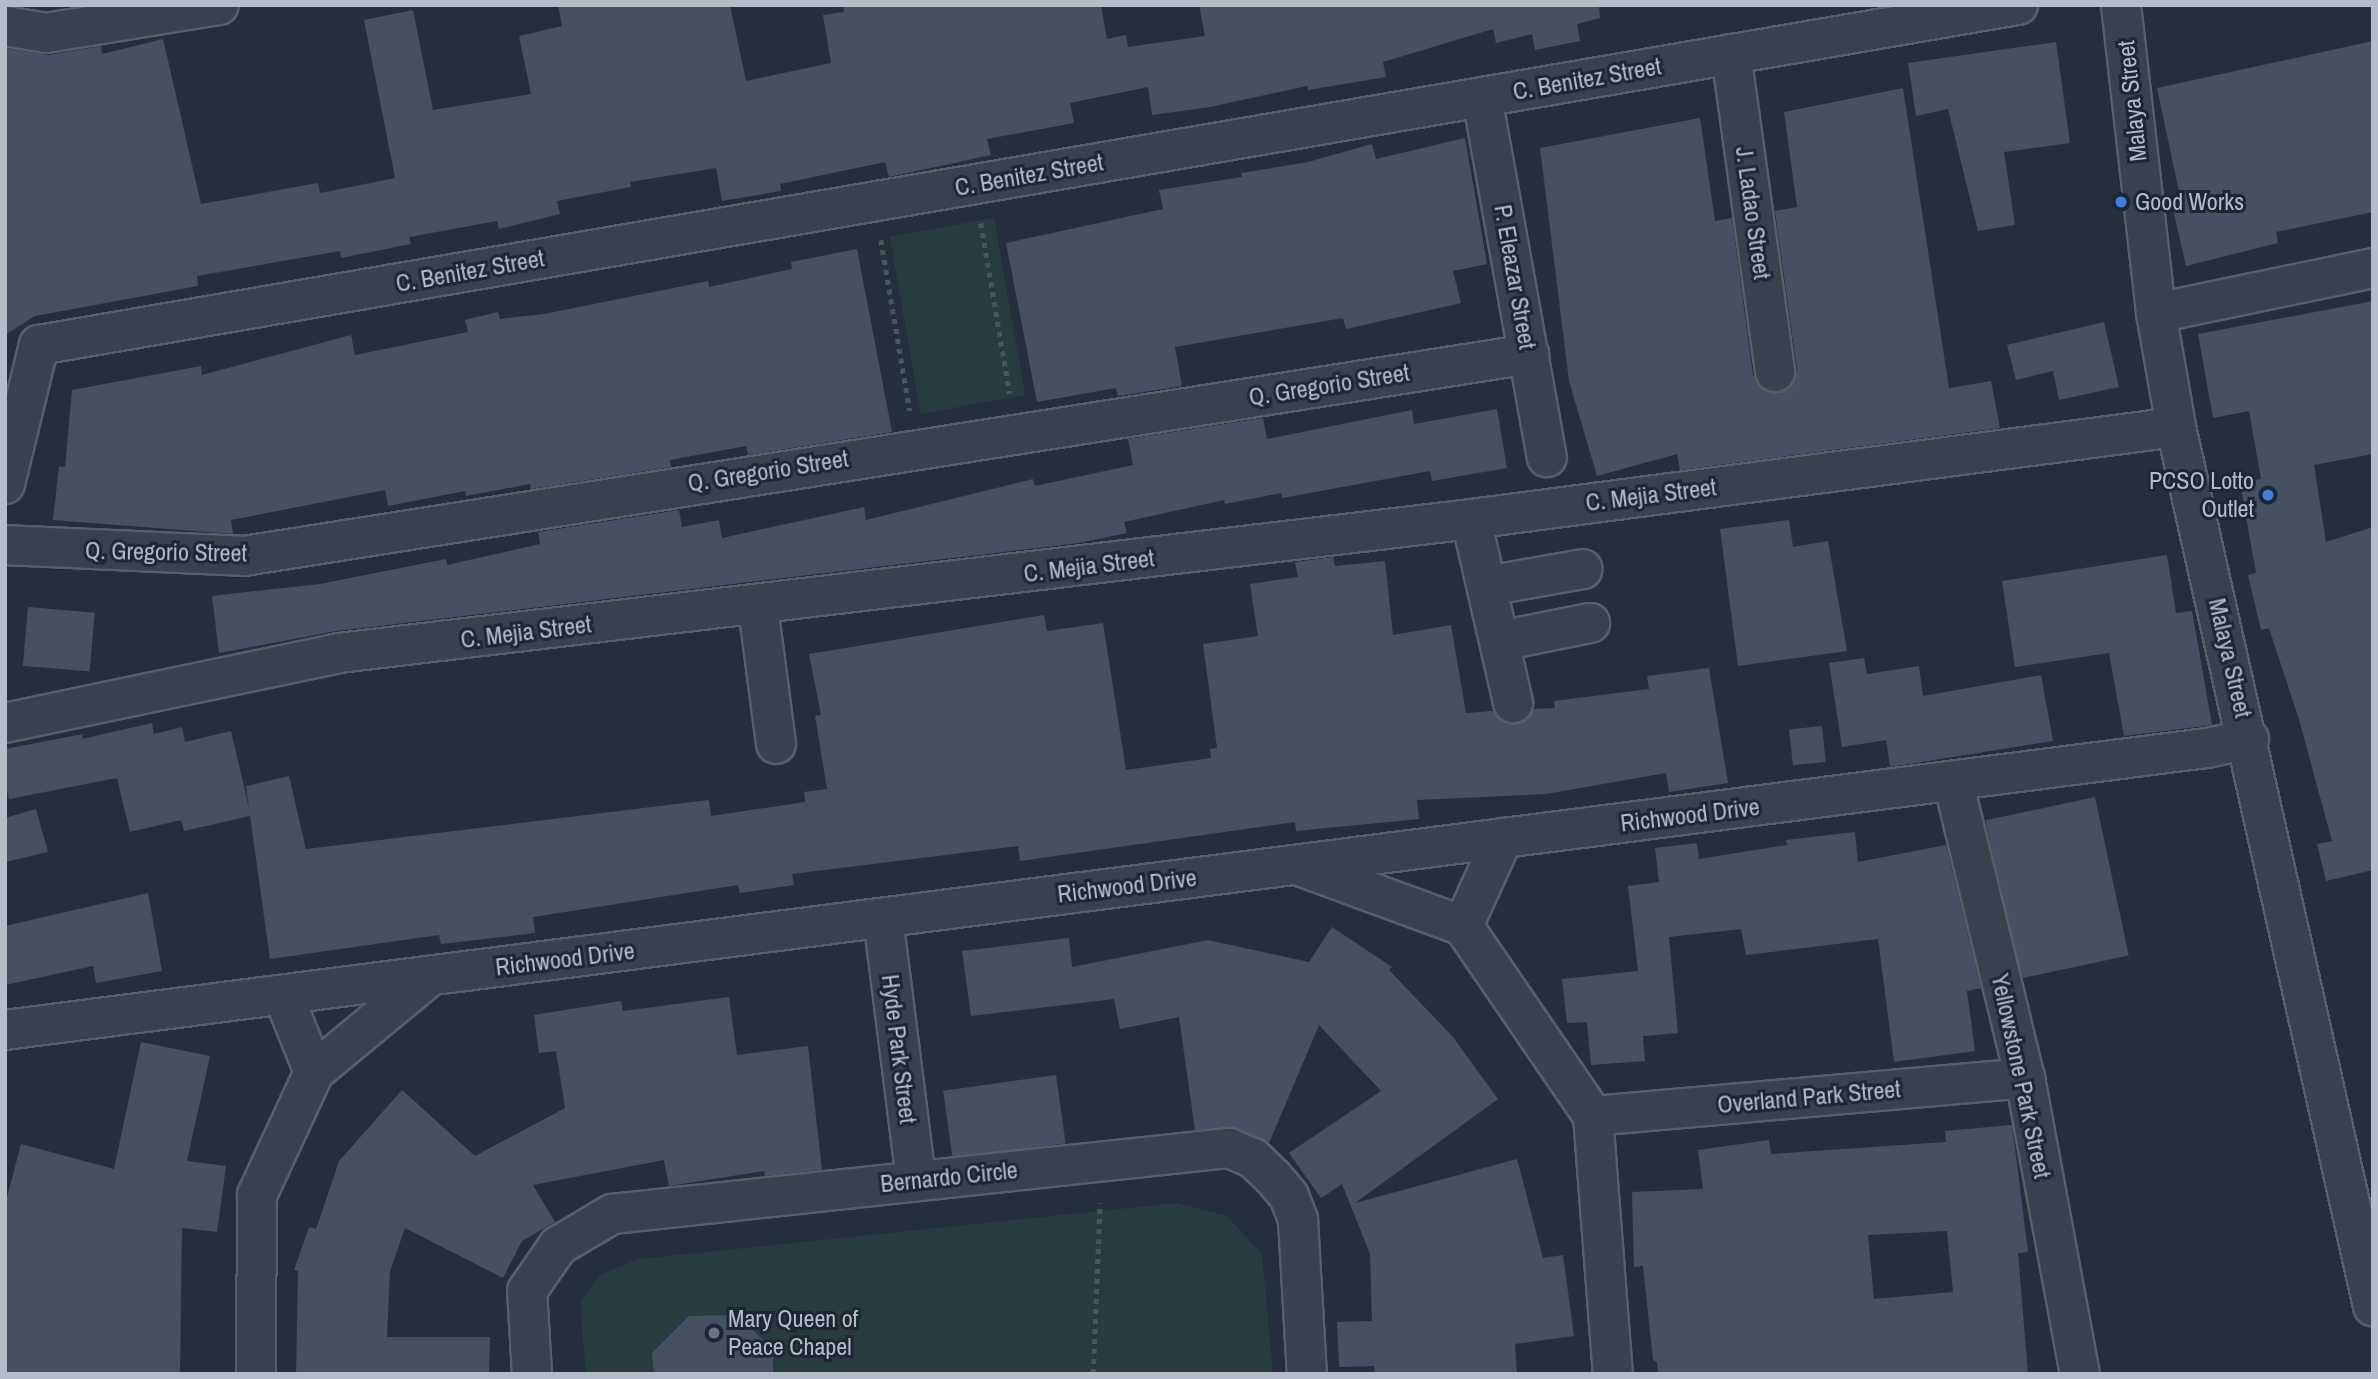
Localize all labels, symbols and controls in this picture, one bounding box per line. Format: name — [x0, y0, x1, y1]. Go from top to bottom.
street label: Malaya Street — [2111, 39, 2153, 163]
street label: C. Benitez Street — [1511, 52, 1663, 106]
street label: J. Ladao Street — [1729, 145, 1777, 281]
street label: C. Benitez Street — [953, 148, 1105, 202]
place label: Good Works — [2135, 188, 2244, 216]
marker: Good Works — [2113, 194, 2129, 210]
street label: P. Eleazar Street — [1488, 202, 1542, 352]
street label: C. Benitez Street — [394, 244, 546, 298]
street label: Q. Gregorio Street — [1247, 358, 1411, 412]
street label: Q. Gregorio Street — [686, 444, 850, 498]
place label: PCSO Lotto Outlet — [2149, 467, 2254, 523]
street label: C. Mejia Street — [1584, 473, 1718, 517]
marker: PCSO Lotto Outlet — [2260, 487, 2276, 503]
street label: Q. Gregorio Street — [85, 536, 247, 568]
street label: C. Mejia Street — [1022, 544, 1156, 588]
street label: Malaya Street — [2202, 596, 2258, 720]
street label: C. Mejia Street — [459, 610, 593, 654]
street label: Richwood Drive — [1619, 792, 1761, 838]
street label: Richwood Drive — [1056, 863, 1198, 909]
street label: Richwood Drive — [494, 936, 636, 982]
street label: Yellowstone Park Street — [1985, 971, 2057, 1181]
street label: Hyde Park Street — [876, 973, 922, 1125]
street label: Overland Park Street — [1716, 1075, 1902, 1119]
street label: Bernardo Circle — [879, 1155, 1019, 1199]
place label: Mary Queen of Peace Chapel — [728, 1305, 858, 1361]
marker: Mary Queen of Peace Chapel — [706, 1325, 722, 1341]

